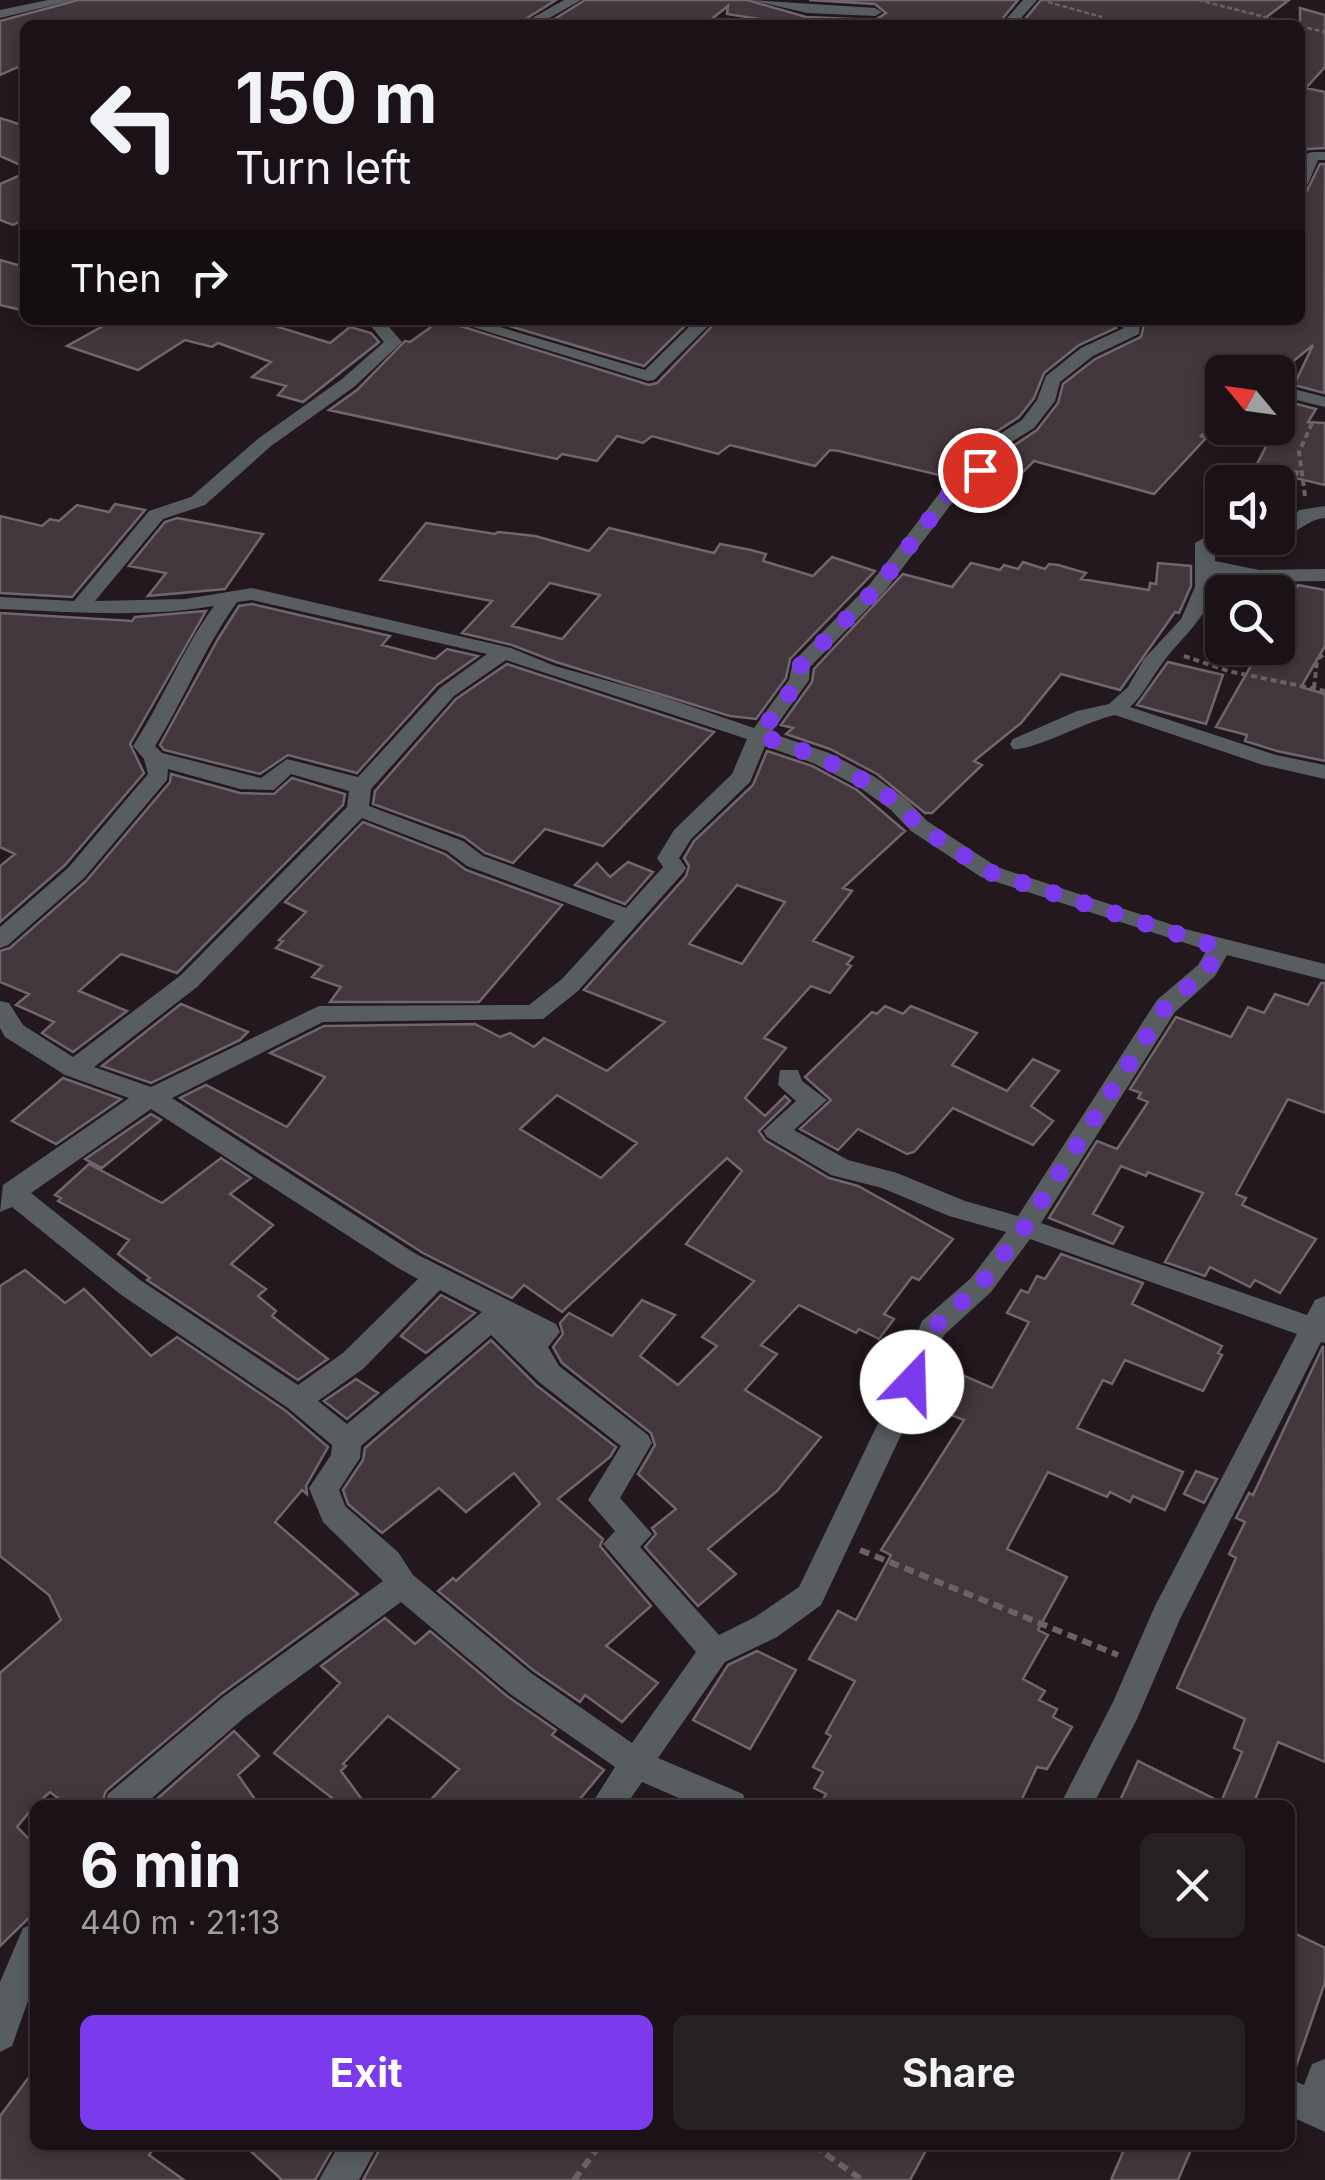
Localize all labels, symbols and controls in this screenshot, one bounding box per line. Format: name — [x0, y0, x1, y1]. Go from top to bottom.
text: 150 m — [235, 55, 438, 140]
icon: left — [70, 60, 200, 190]
text: Turn left — [235, 140, 411, 195]
icon: right — [182, 250, 237, 305]
text: Then — [70, 255, 162, 301]
north arrow — [1205, 355, 1295, 445]
map controls — [1205, 355, 1295, 665]
pin — [938, 428, 1023, 513]
icon: arrive — [953, 443, 1008, 498]
button: sound — [1205, 465, 1295, 555]
button: search — [1205, 575, 1295, 665]
position arrow — [860, 1330, 964, 1434]
text: 6 min — [80, 1829, 242, 1901]
button: close — [1140, 1833, 1245, 1938]
text: 440 m · 21:13 — [80, 1903, 280, 1942]
button: Exit — [80, 2015, 653, 2130]
button: Share — [673, 2015, 1245, 2130]

